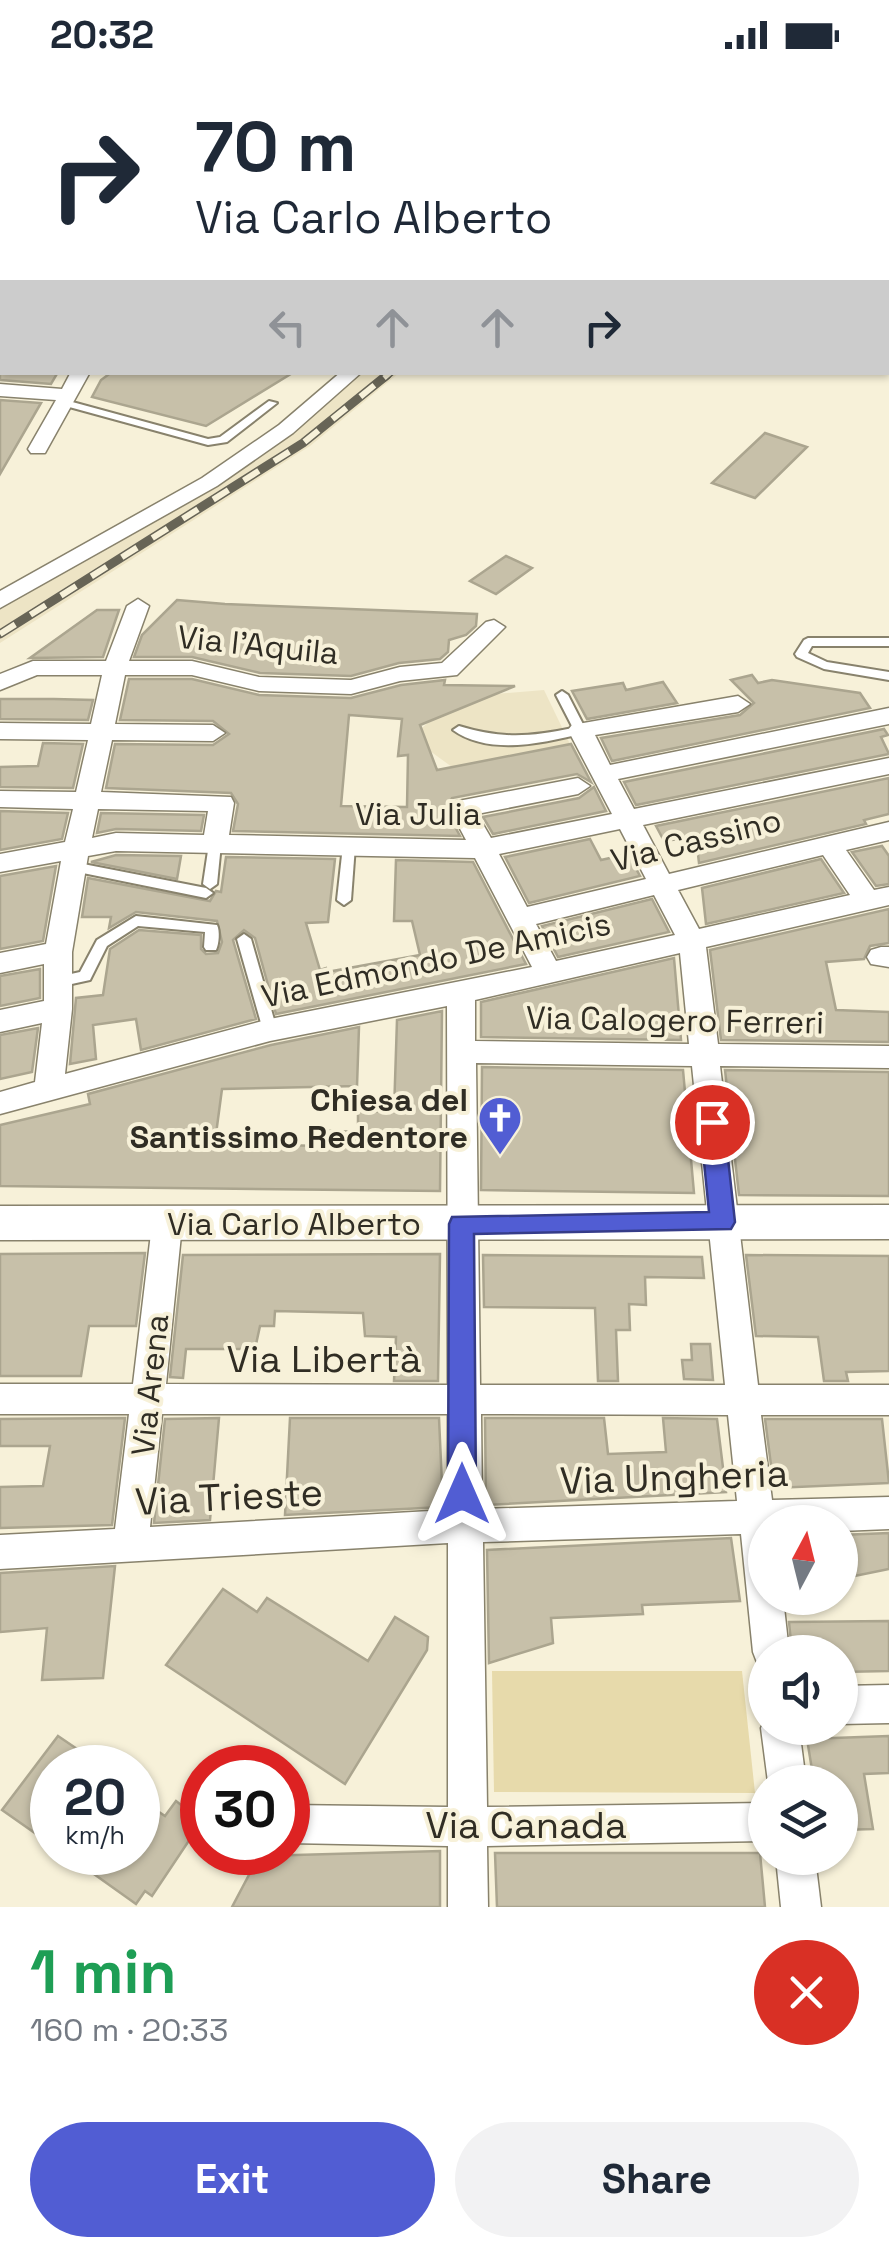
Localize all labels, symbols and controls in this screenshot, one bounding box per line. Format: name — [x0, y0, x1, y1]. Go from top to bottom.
text: 20:32 — [50, 11, 154, 59]
text: 70 m — [195, 102, 356, 191]
icon: right — [30, 110, 160, 240]
text: Via Carlo Alberto — [195, 189, 553, 246]
icon: left — [260, 300, 315, 355]
icon: ahead — [365, 300, 420, 355]
icon: ahead — [470, 300, 525, 355]
icon: right — [575, 300, 630, 355]
street label: Via l'Aquila — [175, 617, 341, 673]
street label: Via Julia — [355, 794, 481, 834]
street label: Via Cassino — [607, 800, 785, 880]
street label: Via Edmondo De Amicis — [258, 903, 614, 1017]
street label: Via Calogero Ferreri — [526, 997, 824, 1043]
place label: Chiesa del Santissimo Redentore — [130, 1080, 468, 1157]
pin — [670, 1080, 755, 1165]
church icon: Chiesa del Santissimo Redentore — [477, 1095, 523, 1156]
icon: arrive — [685, 1095, 740, 1150]
street label: Via Carlo Alberto — [167, 1204, 421, 1244]
street label: Via Arena — [123, 1312, 177, 1458]
street label: Via Libertà — [226, 1335, 422, 1383]
position arrow — [410, 1442, 514, 1546]
street label: Via Ungheria — [559, 1449, 789, 1505]
street label: Via Trieste — [134, 1468, 324, 1526]
north arrow — [748, 1505, 858, 1615]
map controls — [748, 1505, 858, 1875]
button: sound — [748, 1635, 858, 1745]
speed limit sign: 30 — [180, 1745, 310, 1875]
button: layers — [748, 1765, 858, 1875]
text: 20 — [64, 1766, 126, 1830]
street label: Via Canada — [425, 1801, 627, 1849]
text: km/h — [65, 1819, 125, 1851]
text: 1 min — [30, 1934, 177, 2011]
button: close — [754, 1940, 859, 2045]
text: 160 m · 20:33 — [30, 2010, 228, 2050]
button: Exit — [30, 2122, 435, 2237]
button: Share — [455, 2122, 859, 2237]

